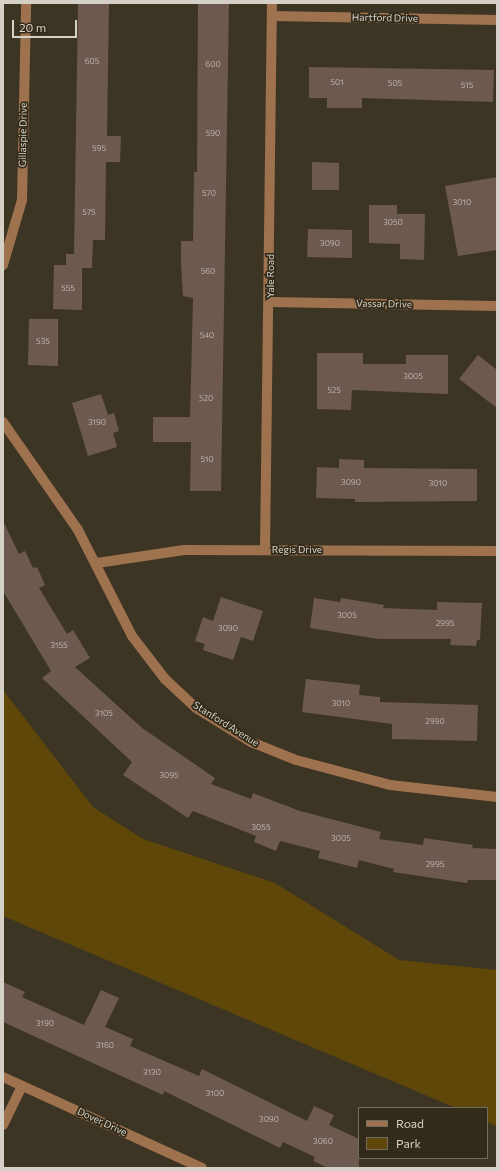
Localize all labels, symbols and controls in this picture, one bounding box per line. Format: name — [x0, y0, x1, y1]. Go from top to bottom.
street label: Hartford Drive — [352, 11, 418, 25]
scale bar — [14, 12, 79, 38]
text: 20 m — [19, 20, 46, 34]
house number: 605 — [85, 57, 99, 67]
house number: 600 — [205, 60, 221, 70]
house number: 501 — [330, 78, 344, 88]
house number: 505 — [388, 79, 402, 89]
house number: 515 — [461, 81, 473, 91]
street label: Gillaspie Drive — [16, 103, 30, 167]
house number: 590 — [206, 129, 220, 139]
house number: 595 — [92, 144, 106, 154]
house number: 570 — [202, 189, 216, 199]
house number: 3010 — [453, 198, 471, 208]
house number: 575 — [82, 208, 96, 218]
house number: 3050 — [383, 218, 403, 228]
house number: 3090 — [320, 239, 340, 249]
street label: Yale Road — [265, 254, 277, 298]
house number: 560 — [201, 267, 215, 277]
house number: 555 — [61, 284, 75, 294]
street label: Vassar Drive — [356, 298, 412, 310]
house number: 540 — [200, 331, 214, 341]
house number: 535 — [36, 337, 50, 347]
house number: 3005 — [403, 372, 423, 382]
house number: 525 — [327, 386, 341, 396]
house number: 520 — [199, 394, 213, 404]
house number: 3190 — [88, 418, 106, 428]
house number: 510 — [200, 455, 214, 465]
house number: 3090 — [341, 478, 361, 488]
house number: 3010 — [429, 479, 447, 489]
street label: Regis Drive — [272, 544, 322, 556]
house number: 3005 — [337, 611, 357, 621]
house number: 2995 — [436, 619, 454, 629]
house number: 3090 — [218, 624, 238, 634]
house number: 3155 — [50, 641, 68, 651]
street label: Stanford Avenue — [191, 699, 261, 749]
house number: 3010 — [332, 699, 350, 709]
house number: 3105 — [95, 709, 113, 719]
house number: 2990 — [425, 717, 445, 727]
house number: 3095 — [159, 771, 179, 781]
house number: 3055 — [252, 823, 270, 833]
house number: 3005 — [331, 834, 351, 844]
house number: 2995 — [426, 860, 444, 870]
house number: 3190 — [36, 1019, 54, 1029]
house number: 3160 — [96, 1041, 114, 1051]
house number: 3130 — [143, 1068, 161, 1078]
house number: 3100 — [206, 1089, 224, 1099]
street label: Dover Drive — [75, 1105, 129, 1139]
legend — [358, 1107, 488, 1159]
house number: 3090 — [259, 1115, 279, 1125]
text: Road — [396, 1116, 424, 1130]
text: Park — [396, 1136, 421, 1150]
house number: 3060 — [313, 1137, 333, 1147]

